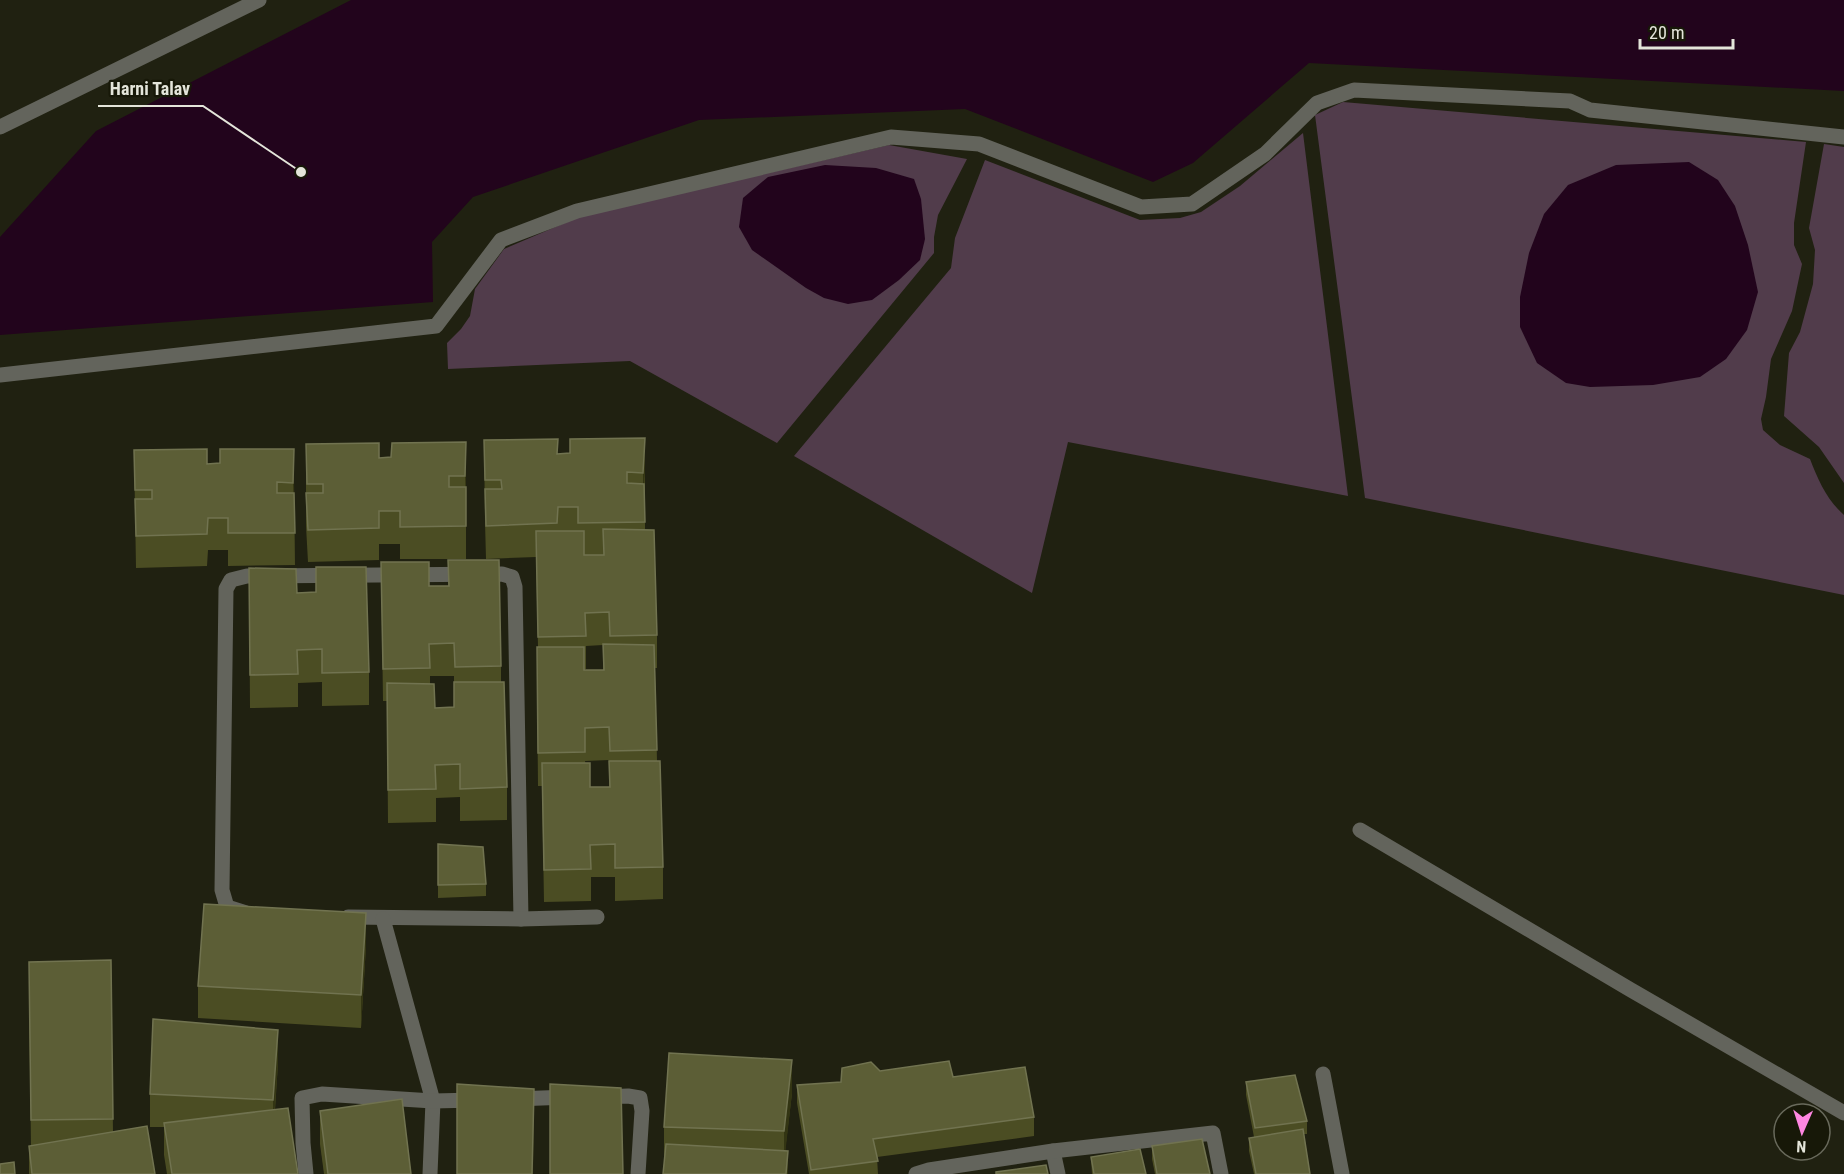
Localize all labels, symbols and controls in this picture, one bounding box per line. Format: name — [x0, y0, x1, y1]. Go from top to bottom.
scale bar — [1640, 12, 1733, 50]
text: 20 m — [1649, 22, 1684, 43]
callout: Harni Talav — [98, 70, 203, 106]
text: Harni Talav — [110, 78, 190, 99]
north arrow — [1772, 1102, 1832, 1162]
text: N — [1796, 1137, 1807, 1156]

